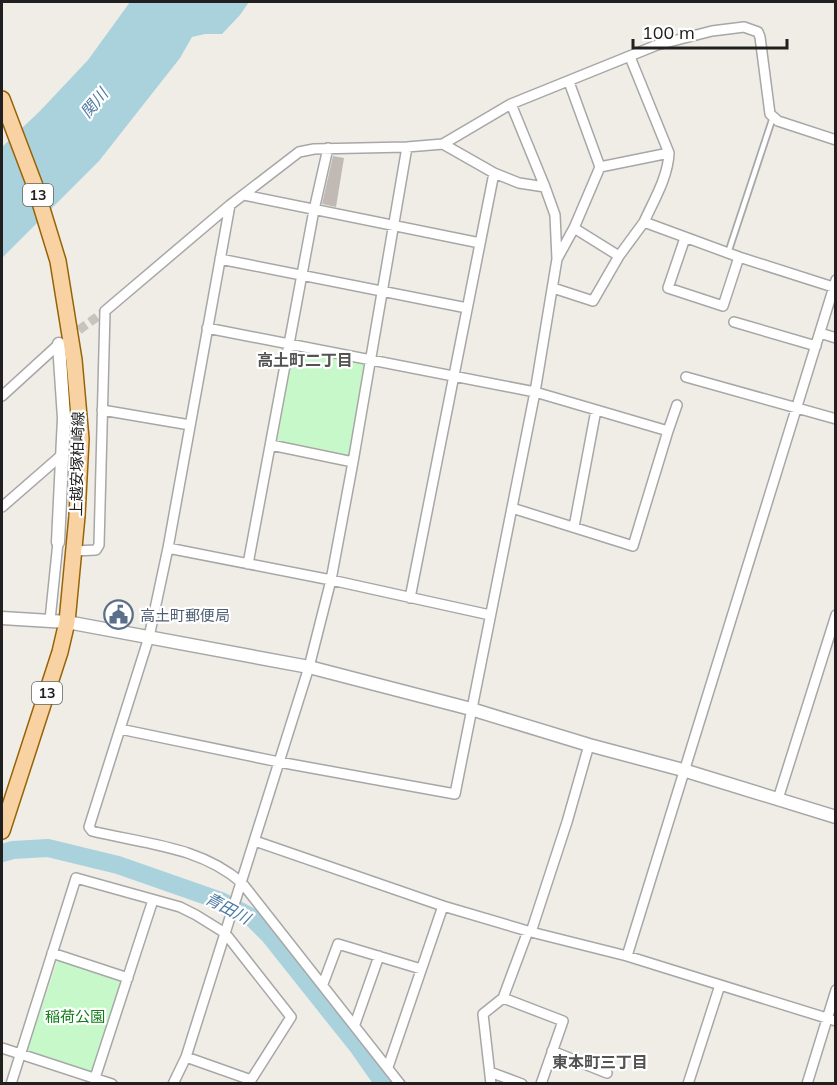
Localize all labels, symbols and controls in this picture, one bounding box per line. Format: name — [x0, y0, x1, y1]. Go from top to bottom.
scale bar — [633, 12, 788, 50]
text: 100 m — [642, 21, 695, 44]
water label: 関川 — [76, 83, 113, 122]
road number: 13 — [23, 184, 53, 206]
district label: 高土町二丁目 — [257, 350, 353, 370]
street label: 上越安塚柏崎線 — [67, 411, 87, 517]
public building icon: 高土町郵便局 — [103, 599, 135, 631]
place label: 高土町郵便局 — [140, 606, 230, 625]
road number: 13 — [32, 682, 62, 704]
water label: 青田川 — [202, 888, 256, 929]
park label: 稲荷公園 — [45, 1007, 105, 1026]
district label: 東本町三丁目 — [552, 1052, 648, 1072]

